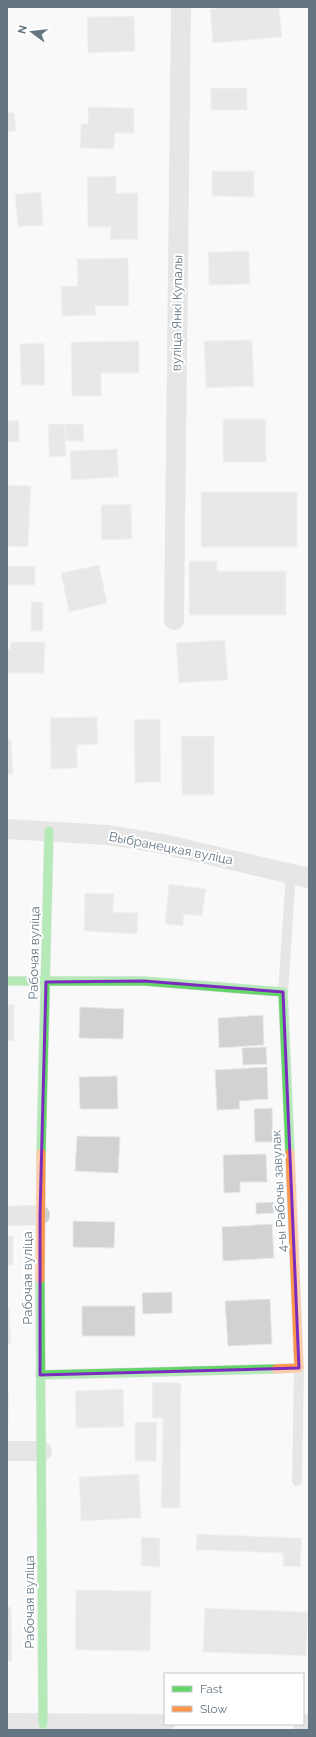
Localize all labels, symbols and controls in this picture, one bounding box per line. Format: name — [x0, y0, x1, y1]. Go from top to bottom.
north arrow — [12, 12, 52, 52]
text: N — [15, 24, 30, 35]
street label: вуліца Янкі Купалы — [168, 255, 186, 371]
street label: Выбранецкая вуліца — [108, 829, 234, 867]
street label: Рабочая вуліца — [26, 906, 42, 1000]
street label: 4-ы Рабочы завулак — [268, 1129, 290, 1253]
street label: Рабочая вуліца — [20, 1231, 35, 1325]
street label: Рабочая вуліца — [22, 1555, 37, 1649]
legend — [164, 1673, 304, 1725]
text: Fast — [200, 1682, 223, 1696]
text: Slow — [200, 1702, 227, 1716]

